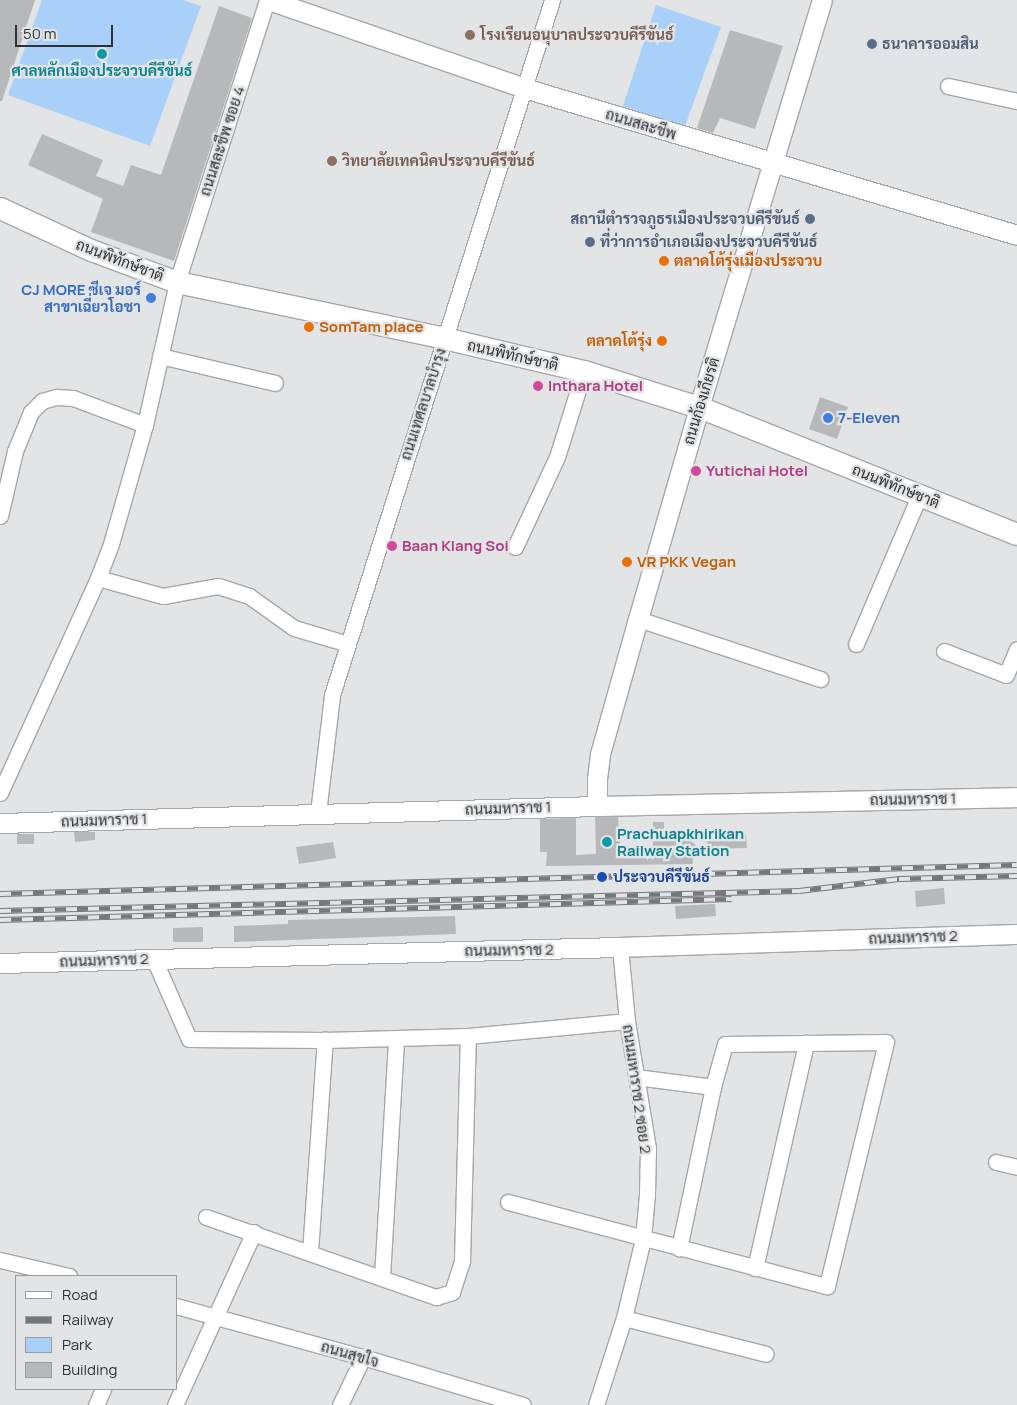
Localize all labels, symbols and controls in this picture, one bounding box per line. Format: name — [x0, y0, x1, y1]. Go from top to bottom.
scale bar — [18, 15, 115, 47]
text: 50 m — [23, 23, 57, 44]
place label: โรงเรียนอนุบาลประจวบคีรีขันธ์ — [480, 26, 674, 44]
marker: โรงเรียนอนุบาลประจวบคีรีขันธ์ — [464, 29, 476, 41]
place label: ธนาคารออมสิน — [882, 35, 979, 53]
marker: ธนาคารออมสิน — [866, 38, 878, 50]
marker: ศาลหลักเมืองประจวบคีรีขันธ์ — [96, 48, 108, 60]
place label: ศาลหลักเมืองประจวบคีรีขันธ์ — [11, 62, 193, 80]
street label: ถนนสละชีพ ซอย 4 — [196, 84, 248, 198]
street label: ถนนสละชีพ — [603, 105, 679, 143]
place label: วิทยาลัยเทคนิคประจวบคีรีขันธ์ — [342, 152, 535, 170]
marker: วิทยาลัยเทคนิคประจวบคีรีขันธ์ — [326, 155, 338, 167]
place label: สถานีตำรวจภูธรเมืองประจวบคีรีขันธ์ — [570, 210, 800, 228]
marker: สถานีตำรวจภูธรเมืองประจวบคีรีขันธ์ — [804, 213, 816, 225]
place label: ที่ว่าการอำเภอเมืองประจวบคีรีขันธ์ — [600, 233, 817, 251]
street label: ถนนพิทักษ์ชาติ — [73, 235, 167, 285]
marker: ที่ว่าการอำเภอเมืองประจวบคีรีขันธ์ — [584, 236, 596, 248]
place label: ตลาดโต้รุ่งเมืองประจวบ — [674, 252, 822, 270]
marker: ตลาดโต้รุ่งเมืองประจวบ — [658, 255, 670, 267]
place label: CJ MORE ซีเจ มอร์ สาขาเฉี่ยวโอชา — [21, 280, 141, 315]
marker: CJ MORE ซีเจ มอร์ สาขาเฉี่ยวโอชา — [145, 292, 157, 304]
place label: SomTam place — [319, 318, 423, 336]
marker: SomTam place — [303, 321, 315, 333]
place label: ตลาดโต้รุ่ง — [586, 332, 652, 350]
marker: ตลาดโต้รุ่ง — [656, 335, 668, 347]
street label: ถนนพิทักษ์ชาติ — [466, 336, 560, 374]
street label: ถนนเทศลบาลบำรุง — [396, 346, 450, 462]
street label: ถนนก้องเกียรติ — [679, 355, 723, 447]
place label: Inthara Hotel — [548, 377, 643, 395]
marker: Inthara Hotel — [532, 380, 544, 392]
place label: 7-Eleven — [838, 409, 900, 427]
marker: 7-Eleven — [822, 412, 834, 424]
street label: ถนนพิทักษ์ชาติ — [850, 460, 942, 512]
place label: Yutichai Hotel — [706, 462, 808, 480]
marker: Yutichai Hotel — [690, 465, 702, 477]
place label: Baan Klang Soi — [402, 537, 509, 555]
marker: Baan Klang Soi — [386, 540, 398, 552]
place label: VR PKK Vegan — [637, 553, 736, 571]
marker: VR PKK Vegan — [621, 556, 633, 568]
street label: ถนนมหาราช 1 — [870, 789, 956, 809]
street label: ถนนมหาราช 1 — [465, 797, 551, 819]
street label: ถนนมหาราช 1 — [61, 809, 147, 831]
place label: Prachuapkhirikan Railway Station — [617, 824, 744, 859]
marker: Prachuapkhirikan Railway Station — [601, 836, 613, 848]
place label: ประจวบคีรีขันธ์ — [613, 868, 710, 886]
marker: ประจวบคีรีขันธ์ — [595, 870, 609, 884]
street label: ถนนมหาราช 2 — [868, 926, 958, 948]
street label: ถนนมหาราช 2 — [464, 940, 554, 960]
street label: ถนนมหาราช 2 — [59, 949, 149, 971]
street label: ถนนมหาราช 2 ซอย 2 — [619, 1023, 655, 1155]
legend — [15, 1275, 178, 1390]
text: Road — [62, 1284, 98, 1305]
text: Railway — [62, 1309, 114, 1330]
text: Park — [62, 1334, 92, 1355]
street label: ถนนสุขใจ — [319, 1337, 381, 1371]
text: Building — [62, 1359, 117, 1380]

